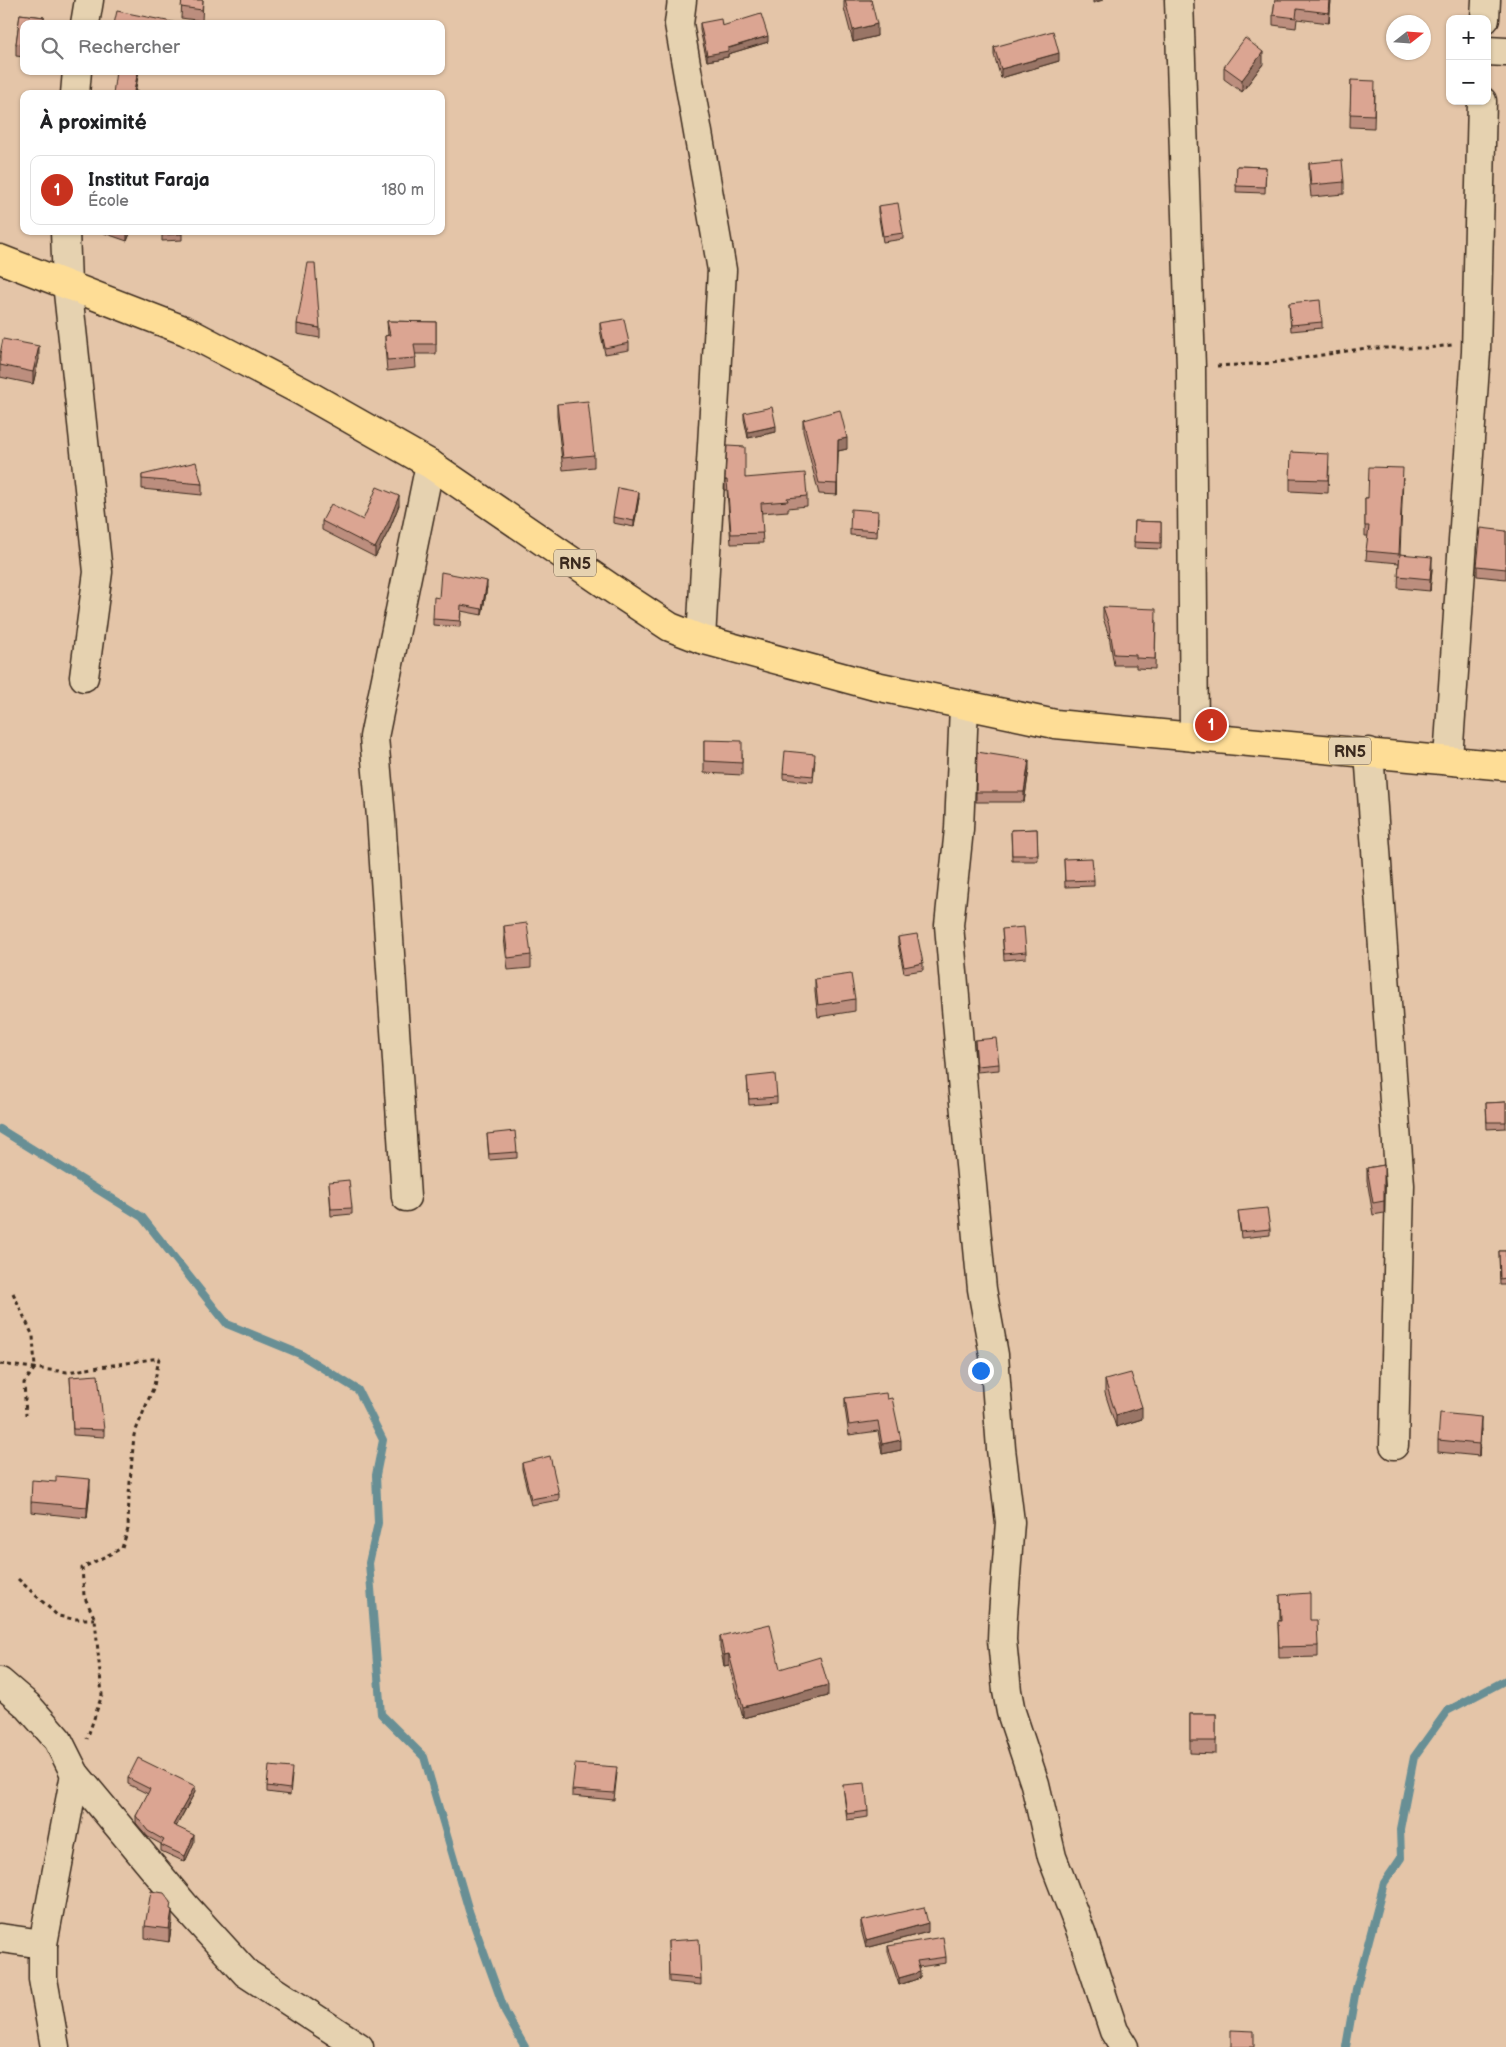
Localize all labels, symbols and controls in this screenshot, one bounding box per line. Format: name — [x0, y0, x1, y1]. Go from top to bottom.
north arrow — [1386, 15, 1431, 60]
map controls — [1446, 15, 1491, 105]
button: + — [1446, 15, 1491, 60]
search box — [20, 20, 445, 75]
icon: search — [38, 34, 66, 62]
text: Rechercher — [78, 36, 180, 59]
button: − — [1446, 60, 1491, 105]
text: À proximité — [40, 110, 147, 135]
text: Institut Faraja — [88, 169, 210, 192]
text: 1 — [54, 181, 60, 200]
text: 180 m — [382, 181, 424, 200]
text: École — [88, 192, 129, 211]
road number: RN5 — [554, 550, 596, 576]
pin: 1 — [1195, 706, 1227, 744]
road number: RN5 — [1329, 738, 1371, 764]
your location — [968, 1358, 994, 1384]

